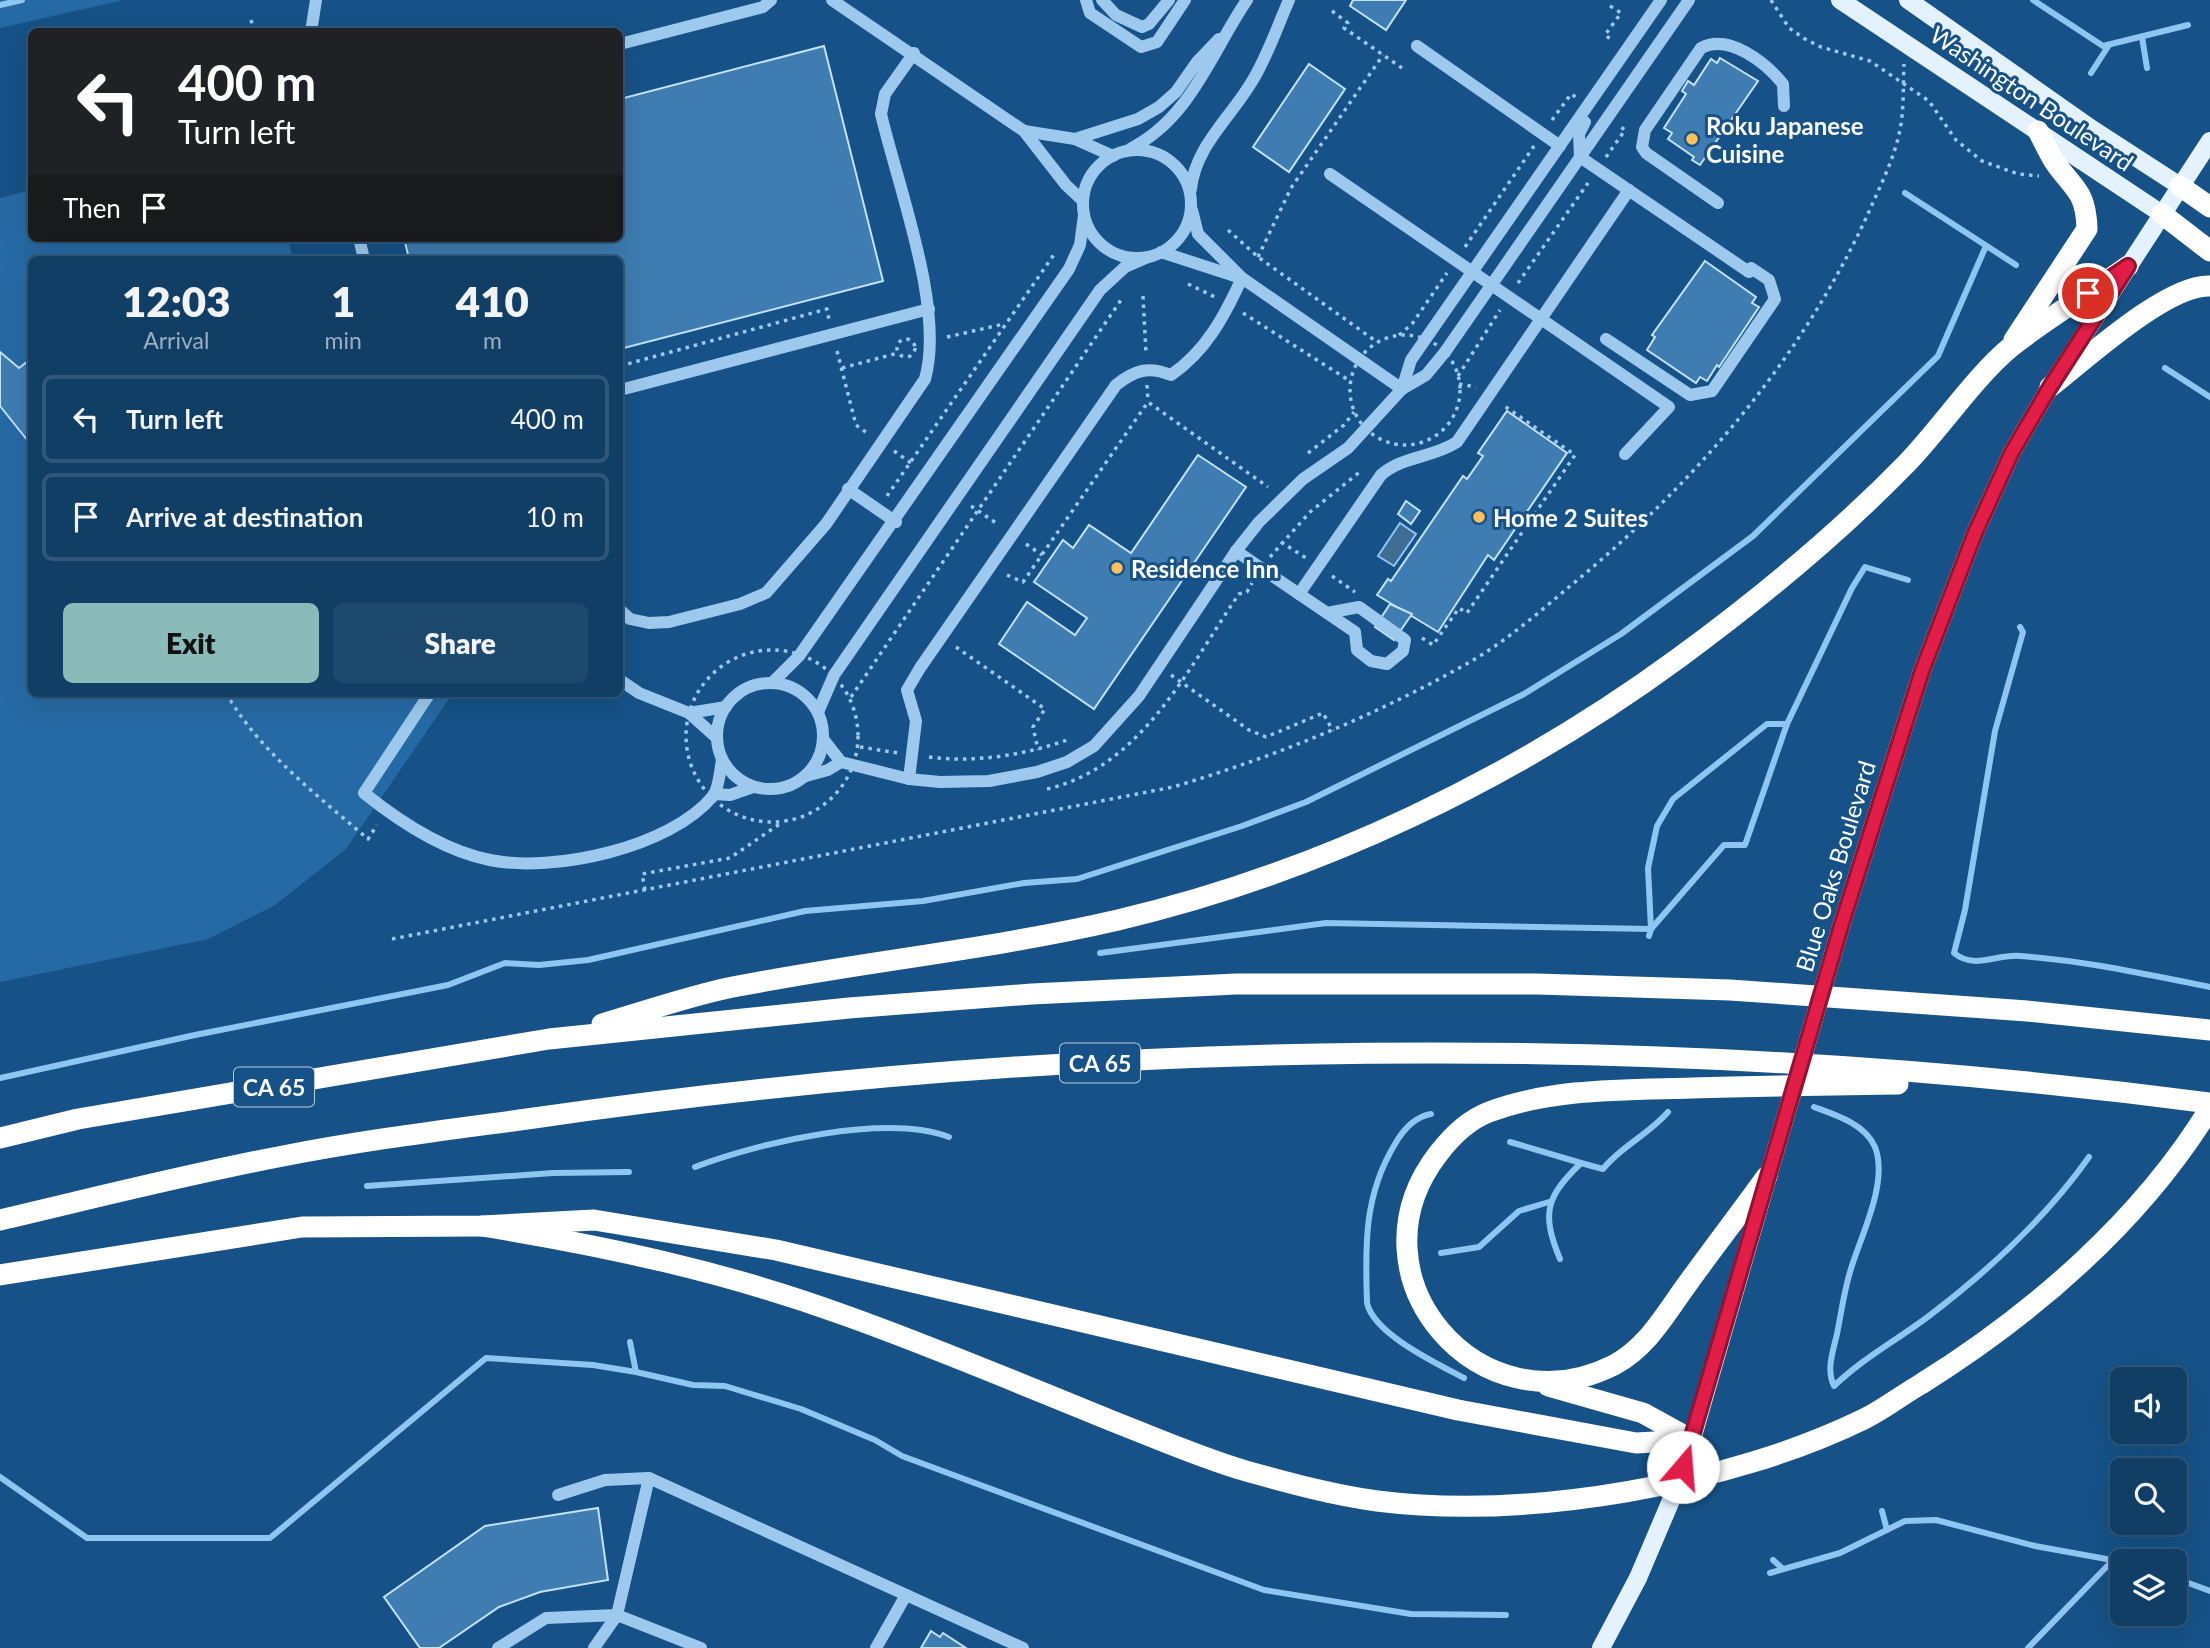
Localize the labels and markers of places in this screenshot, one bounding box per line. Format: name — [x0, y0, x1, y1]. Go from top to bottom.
place label: Roku Japanese Cuisine — [1706, 111, 1864, 168]
marker: Roku Japanese Cuisine — [1684, 131, 1700, 147]
pin — [2058, 263, 2118, 323]
place label: Home 2 Suites — [1493, 503, 1648, 532]
marker: Home 2 Suites — [1471, 509, 1487, 525]
place label: Residence Inn — [1131, 554, 1279, 583]
marker: Residence Inn — [1109, 560, 1125, 576]

